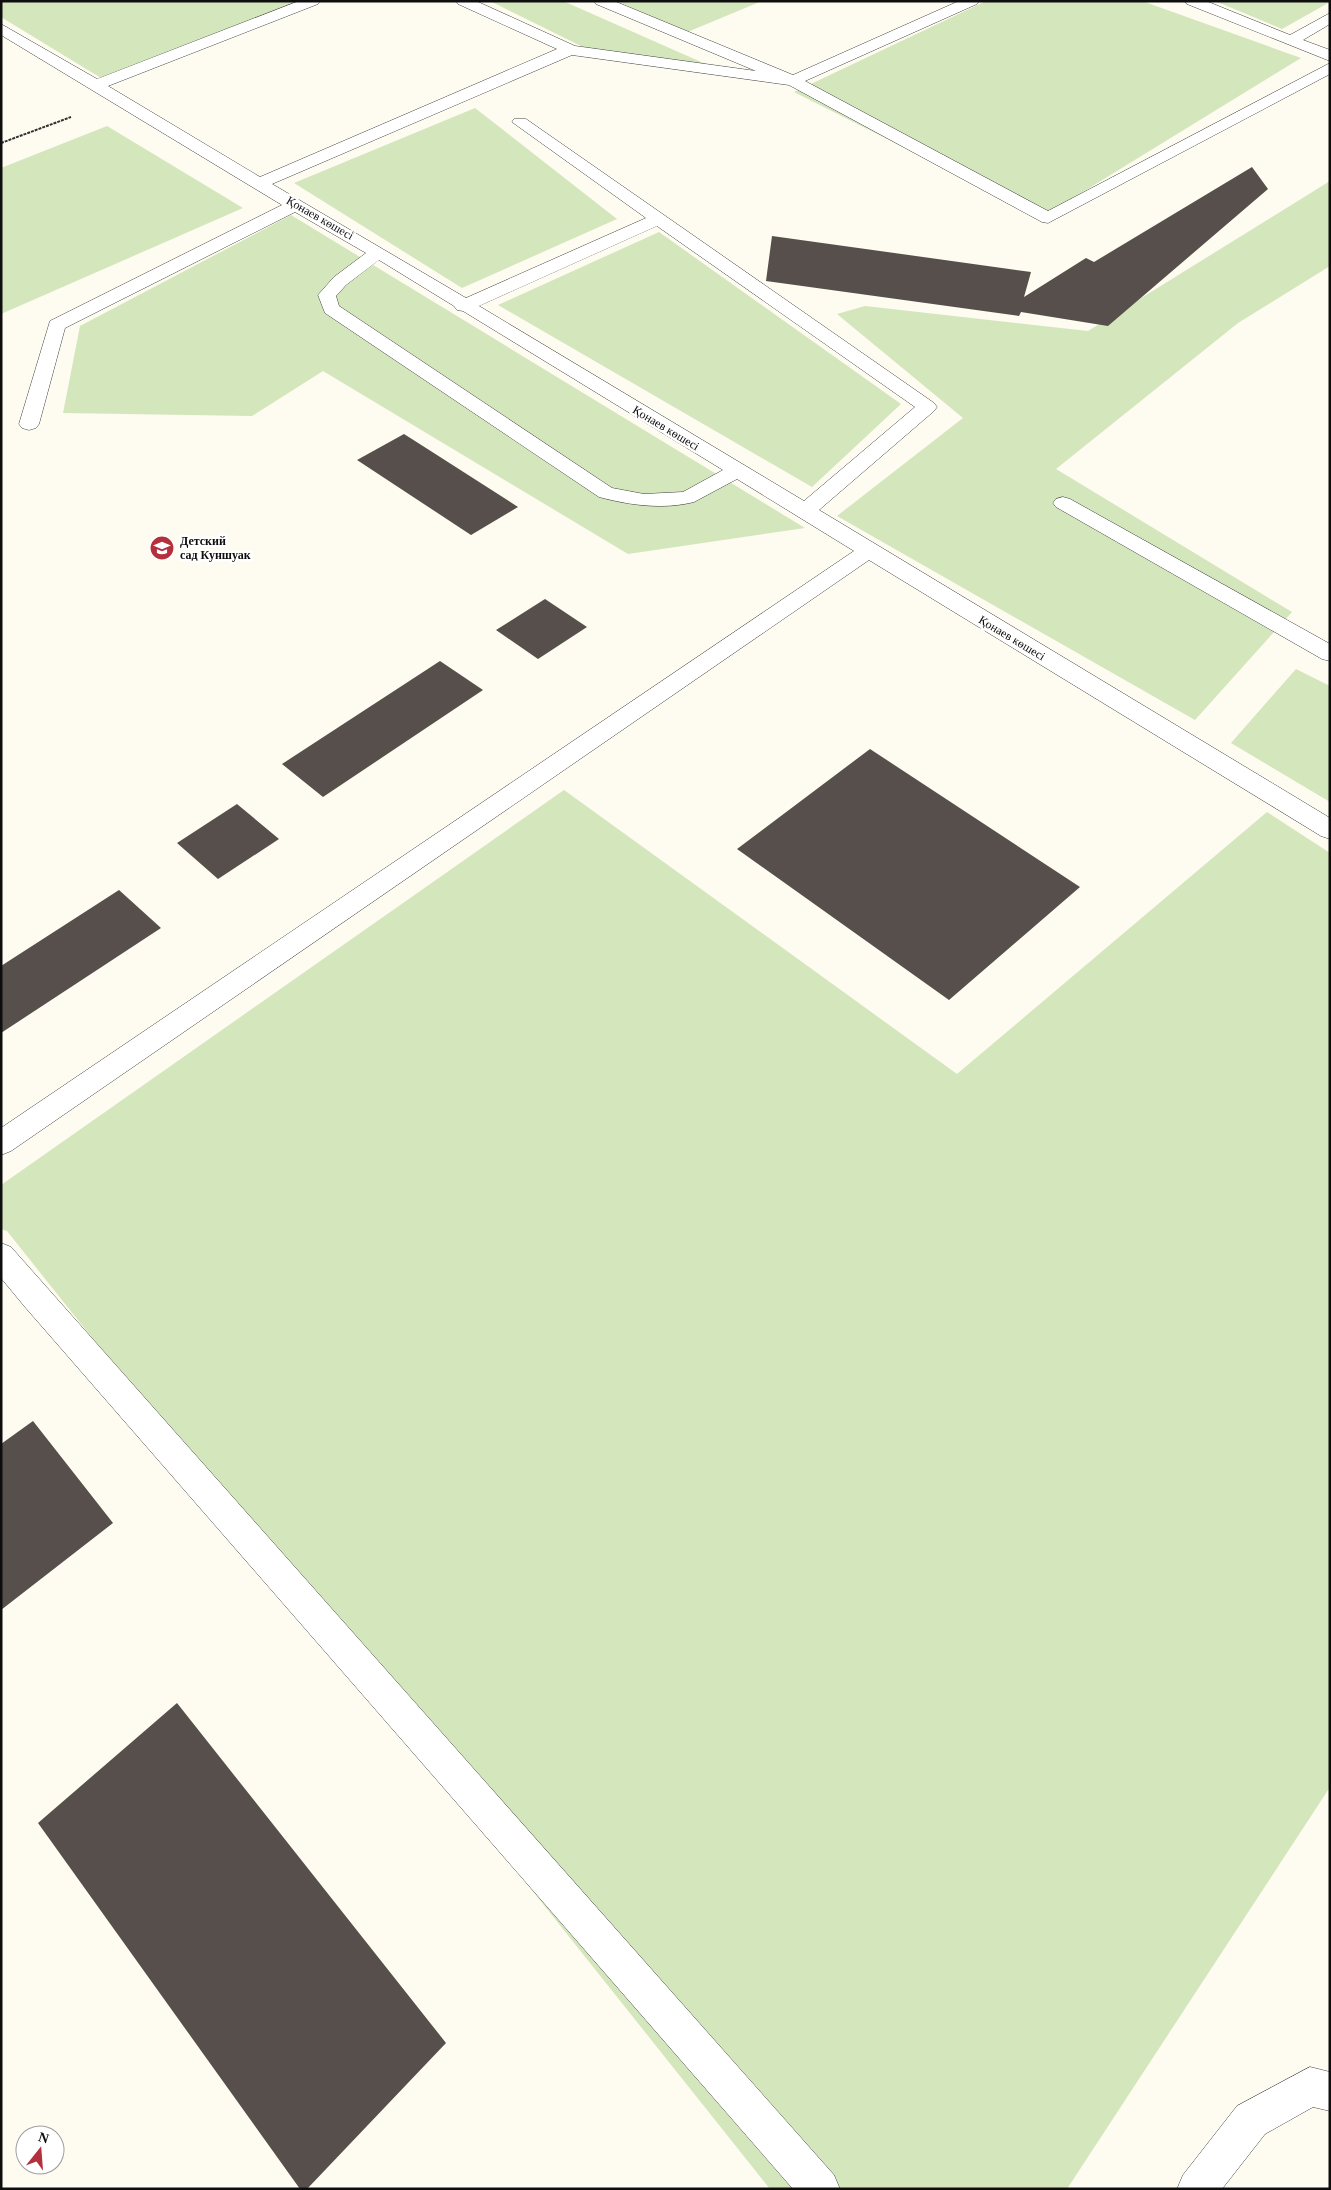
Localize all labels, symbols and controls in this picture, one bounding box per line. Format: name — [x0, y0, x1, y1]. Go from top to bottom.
street label: Қонаев көшесі — [284, 193, 357, 243]
street label: Қонаев көшесі — [630, 403, 702, 454]
place label: Детский сад Куншуак — [180, 534, 251, 562]
school or university icon: Детский сад Куншуак — [149, 535, 175, 561]
street label: Қонаев көшесі — [976, 613, 1048, 664]
north arrow — [15, 2125, 65, 2175]
text: N — [37, 2129, 51, 2147]

